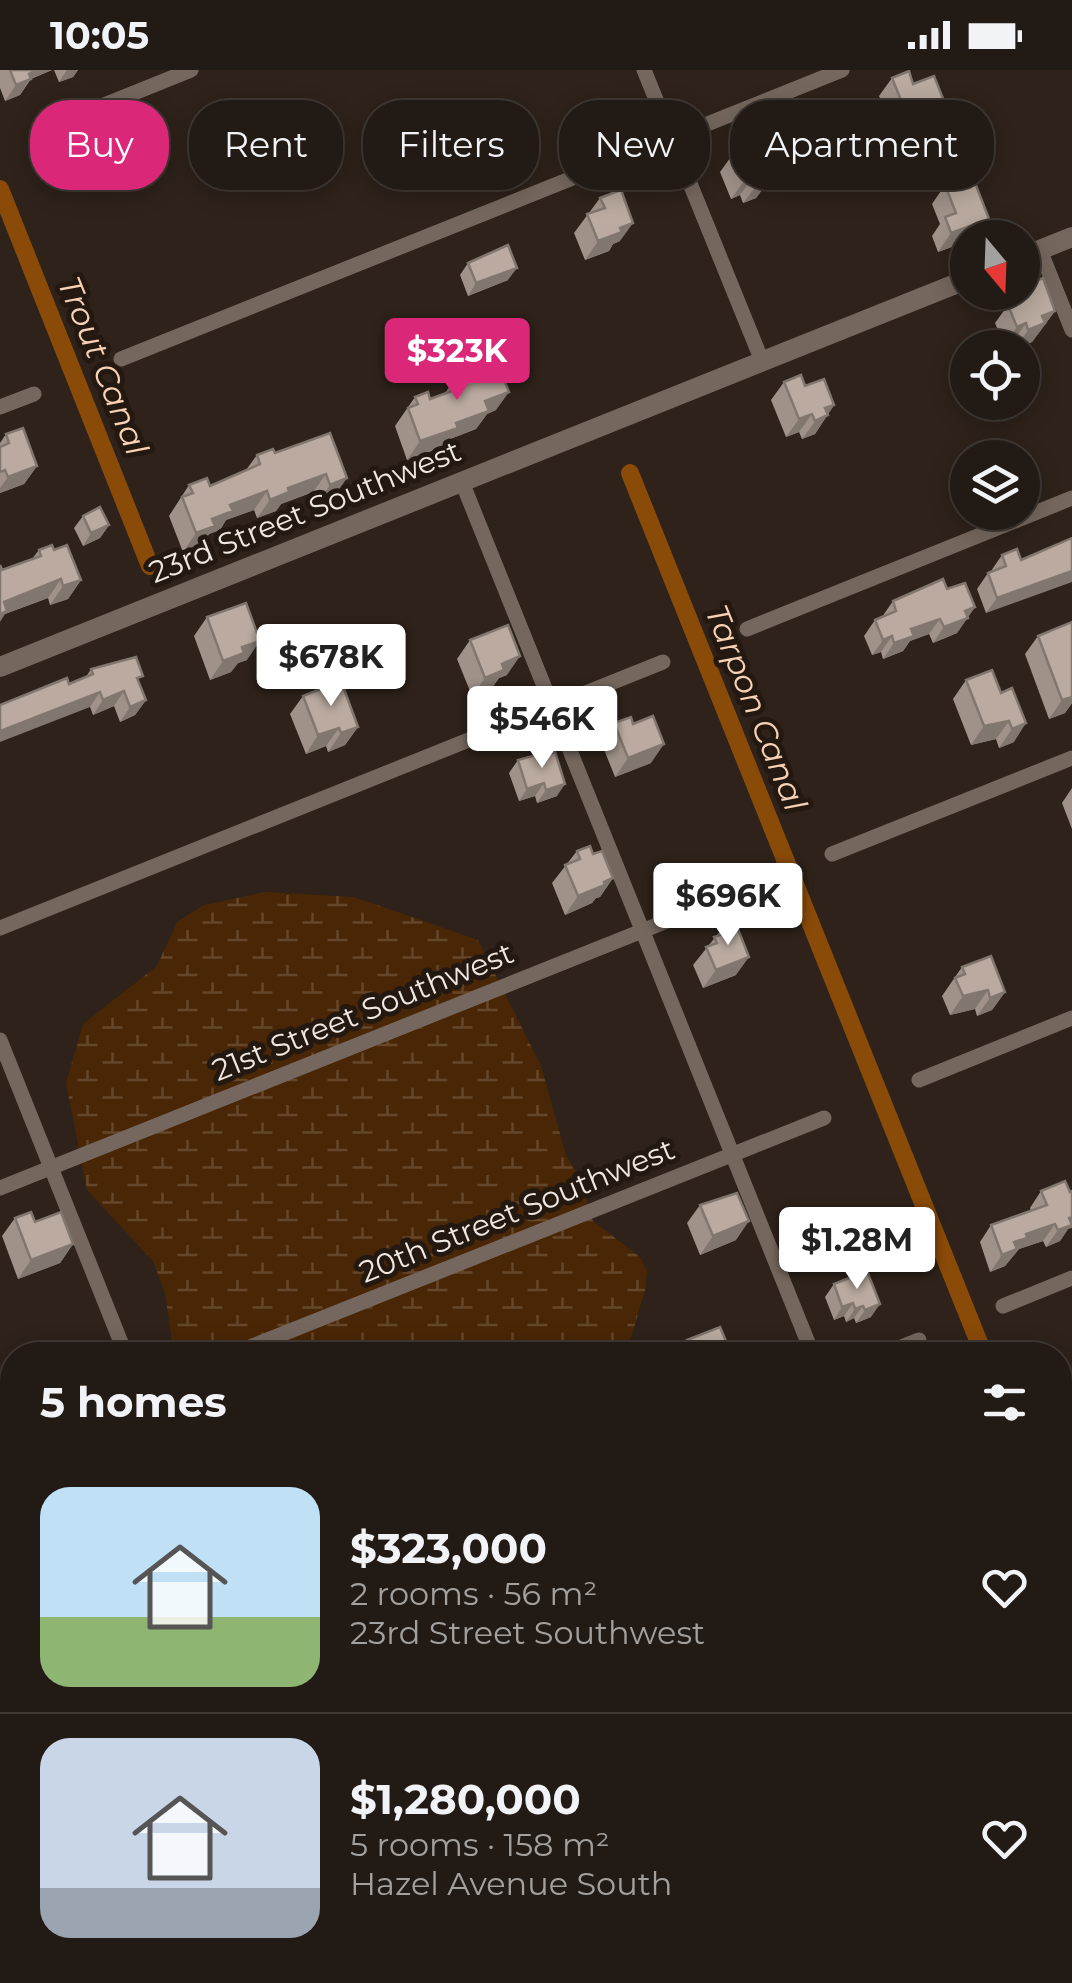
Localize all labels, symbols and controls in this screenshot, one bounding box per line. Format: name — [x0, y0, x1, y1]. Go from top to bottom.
text: 10:05 — [50, 12, 149, 59]
chip: Buy — [30, 100, 169, 190]
chip: Rent — [189, 100, 343, 190]
chip: Filters — [363, 100, 539, 190]
chip: New — [559, 100, 710, 190]
chip: Apartment — [730, 100, 994, 190]
north arrow — [950, 220, 1040, 310]
map controls — [950, 220, 1040, 530]
water label: Trout Canal — [50, 271, 157, 461]
pin: $323K — [387, 318, 527, 403]
button: locate — [950, 330, 1040, 420]
text: $323K — [407, 331, 507, 370]
street label: 23rd Street Southwest — [144, 432, 466, 591]
button: layers — [950, 440, 1040, 530]
water label: Tarpon Canal — [697, 599, 816, 817]
pin: $678K — [261, 624, 401, 709]
text: $678K — [279, 637, 383, 676]
pin: $546K — [472, 686, 612, 771]
text: $546K — [489, 699, 595, 738]
pin: $696K — [658, 863, 798, 948]
text: $696K — [675, 876, 781, 915]
street label: 21st Street Southwest — [207, 934, 519, 1089]
street label: 20th Street Southwest — [354, 1130, 680, 1291]
pin: $1.28M — [776, 1207, 938, 1292]
text: $1.28M — [801, 1220, 913, 1259]
icon: filters — [977, 1375, 1032, 1430]
text: 5 homes — [40, 1376, 227, 1428]
text: $323,000 — [350, 1522, 547, 1574]
icon: home — [120, 1527, 240, 1647]
icon: heart — [977, 1560, 1032, 1615]
text: 2 rooms · 56 m² — [350, 1574, 597, 1613]
text: 23rd Street Southwest — [350, 1613, 705, 1652]
text: $1,280,000 — [350, 1773, 581, 1825]
icon: home — [120, 1778, 240, 1898]
icon: heart — [977, 1811, 1032, 1866]
text: 5 rooms · 158 m² — [350, 1825, 610, 1864]
text: Hazel Avenue South — [350, 1864, 672, 1903]

